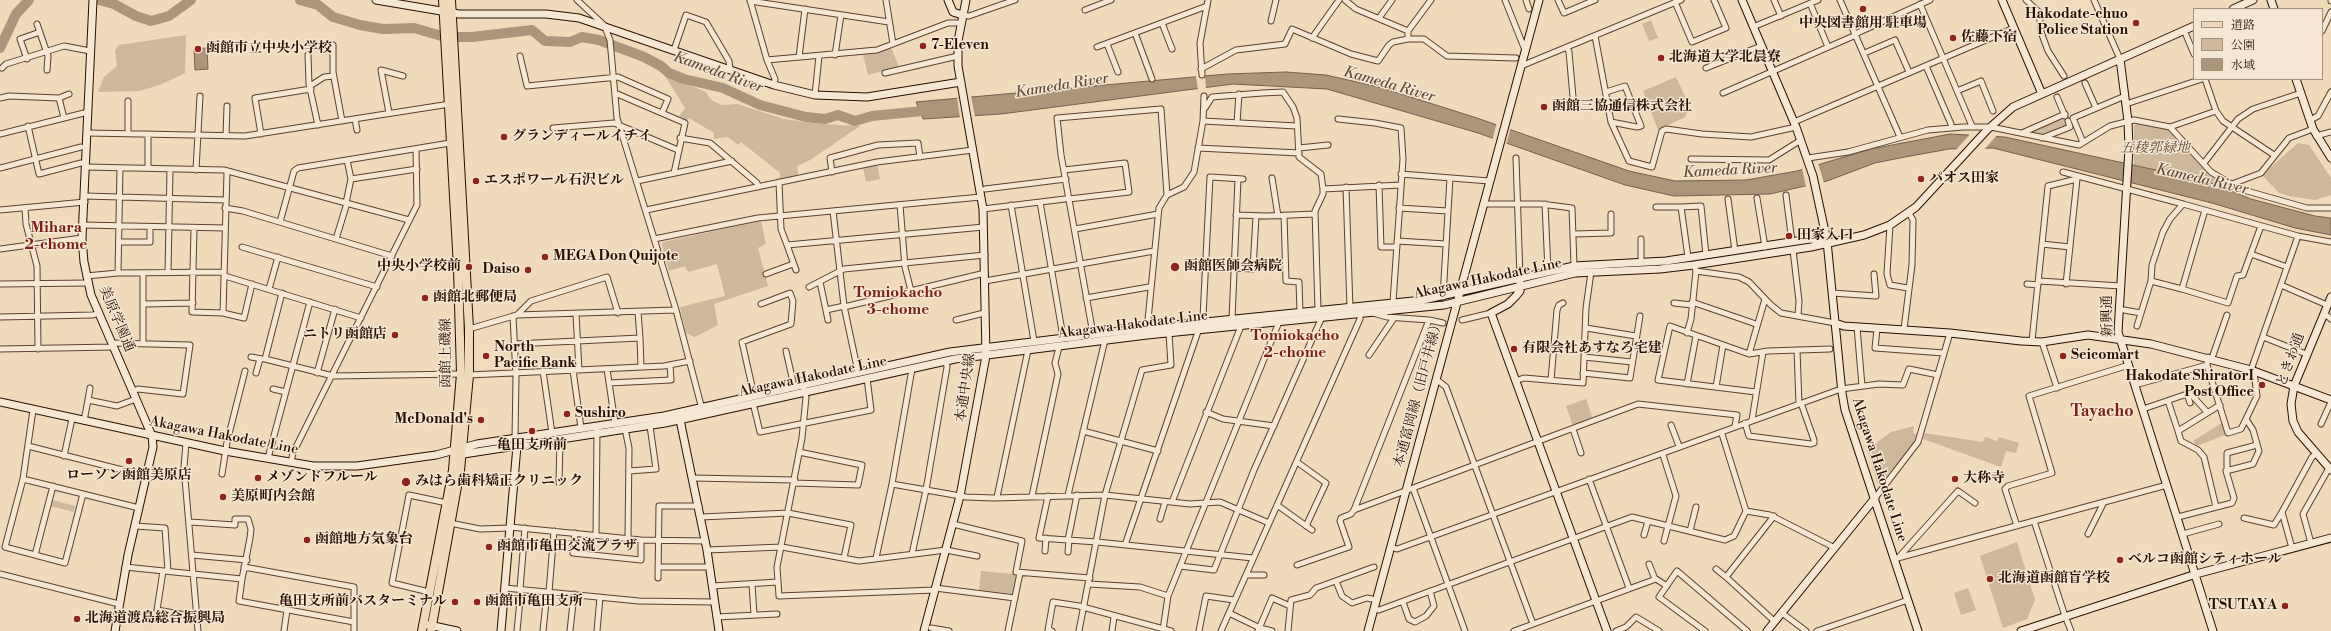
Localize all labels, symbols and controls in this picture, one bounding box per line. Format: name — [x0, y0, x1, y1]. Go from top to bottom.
marker: 中央図書館用 駐車場 — [1858, 4, 1868, 14]
place label: Hakodate-chuo Police Station — [2025, 7, 2128, 40]
legend — [2193, 8, 2323, 80]
place label: 中央図書館用 駐車場 — [1799, 16, 1927, 32]
marker: Hakodate-chuo Police Station — [2131, 18, 2141, 28]
text: 道路 — [2231, 18, 2255, 33]
place label: 佐藤下宿 — [1961, 30, 2017, 46]
marker: 佐藤下宿 — [1948, 33, 1958, 43]
place label: 7-Eleven — [931, 38, 989, 54]
text: 公園 — [2231, 38, 2255, 53]
place label: 函館市立中央小学校 — [206, 41, 332, 57]
marker: 7-Eleven — [918, 41, 928, 51]
marker: 函館市立中央小学校 — [193, 44, 203, 54]
water label: Kameda River — [671, 48, 765, 98]
place label: 北海道大学北晨寮 — [1669, 50, 1781, 66]
marker: 北海道大学北晨寮 — [1656, 53, 1666, 63]
text: 水域 — [2231, 58, 2255, 73]
water label: Kameda River — [1341, 63, 1437, 107]
water label: Kameda River — [1014, 70, 1110, 102]
place label: 函館三協通信株式会社 — [1552, 99, 1692, 115]
marker: 函館三協通信株式会社 — [1539, 102, 1549, 112]
place label: グランディールイチイ — [512, 129, 652, 145]
marker: グランディールイチイ — [499, 132, 509, 142]
park label: 五稜郭緑地 — [2120, 141, 2190, 157]
water label: Kameda River — [1682, 160, 1778, 182]
water label: Kameda River — [2154, 161, 2250, 199]
place label: パオス田家 — [1929, 171, 1999, 187]
place label: エスポワール石沢ビル — [484, 173, 624, 189]
marker: パオス田家 — [1916, 174, 1926, 184]
marker: エスポワール石沢ビル — [471, 176, 481, 186]
district label: Mihara 2-chome — [25, 219, 87, 254]
place label: 田家入口 — [1797, 228, 1853, 244]
marker: 田家入口 — [1784, 231, 1794, 241]
place label: MEGA Don Quijote — [553, 249, 678, 265]
marker: MEGA Don Quijote — [540, 252, 550, 262]
street label: Akagawa Hakodate Line — [1412, 255, 1564, 303]
place label: 中央小学校前 — [377, 259, 461, 275]
place label: 函館医師会病院 — [1184, 259, 1282, 275]
marker: 函館医師会病院 — [1169, 261, 1181, 273]
marker: 中央小学校前 — [464, 262, 474, 272]
place label: Daiso — [483, 262, 520, 278]
marker: Daiso — [523, 265, 533, 275]
street label: 美原学園通 — [95, 284, 137, 354]
district label: Tomiokacho 3-chome — [854, 284, 942, 319]
place label: 函館北郵便局 — [433, 290, 517, 306]
marker: 函館北郵便局 — [420, 293, 430, 303]
street label: 新興通 — [2099, 295, 2117, 337]
street label: Akagawa Hakodate Line — [1057, 307, 1209, 343]
street label: 本通富岡線（旧戸井線） — [1391, 316, 1447, 470]
street label: 函館上磯線 — [439, 318, 455, 388]
place label: ニトリ函館店 — [303, 327, 387, 343]
district label: Tomiokacho 2-chome — [1251, 327, 1339, 362]
marker: ニトリ函館店 — [390, 330, 400, 340]
street label: ときわ通 — [2274, 331, 2308, 389]
place label: North Pacific Bank — [494, 340, 576, 372]
place label: 有限会社あすなろ宅建 — [1522, 341, 1662, 357]
marker: 有限会社あすなろ宅建 — [1509, 344, 1519, 354]
place label: Seicomart — [2071, 348, 2139, 364]
marker: North Pacific Bank — [481, 351, 491, 361]
marker: Seicomart — [2058, 351, 2068, 361]
street label: 本通中央線 — [953, 352, 979, 424]
street label: Akagawa Hakodate Line — [737, 353, 889, 401]
place label: Hakodate ShiratorI Post Office — [2126, 369, 2254, 402]
marker: Hakodate ShiratorI Post Office — [2257, 380, 2267, 390]
street label: Akagawa Hakodate Line — [1848, 396, 1910, 544]
district label: Tayacho — [2070, 402, 2134, 422]
place label: Sushiro — [575, 406, 626, 422]
marker: Sushiro — [562, 409, 572, 419]
place label: McDonald's — [394, 412, 473, 428]
street label: Akagawa Hakodate Line — [148, 413, 300, 459]
marker: McDonald's — [476, 415, 486, 425]
marker: 亀田支所前 — [527, 426, 537, 436]
place label: 亀田支所前 — [497, 438, 567, 454]
marker: ローソン函館美原店 — [124, 456, 134, 466]
place label: ローソン函館美原店 — [66, 468, 192, 484]
place label: メゾンドフルール — [266, 470, 378, 486]
place label: 大称寺 — [1963, 471, 2005, 487]
marker: メゾンドフルール — [253, 473, 263, 483]
place label: みはら歯科矯正クリニック — [415, 474, 583, 490]
marker: 大称寺 — [1950, 474, 1960, 484]
marker: みはら歯科矯正クリニック — [400, 476, 412, 488]
place label: 美原町内会館 — [231, 489, 315, 505]
marker: 美原町内会館 — [218, 492, 228, 502]
place label: 函館地方気象台 — [315, 532, 413, 548]
marker: 函館地方気象台 — [302, 535, 312, 545]
place label: 函館市亀田交流プラザ — [497, 539, 637, 555]
marker: 函館市亀田交流プラザ — [484, 542, 494, 552]
place label: ベルコ函館シティホール — [2128, 552, 2282, 568]
marker: ベルコ函館シティホール — [2115, 555, 2125, 565]
place label: 北海道函館盲学校 — [1998, 571, 2110, 587]
marker: 北海道函館盲学校 — [1985, 574, 1995, 584]
place label: 亀田支所前バスターミナル — [279, 594, 447, 610]
place label: 函館市亀田支所 — [485, 594, 583, 610]
marker: 亀田支所前バスターミナル — [450, 597, 460, 607]
marker: 函館市亀田支所 — [472, 597, 482, 607]
place label: TSUTAYA — [2209, 598, 2277, 614]
marker: TSUTAYA — [2280, 601, 2290, 611]
place label: 北海道渡島総合振興局 — [85, 611, 225, 627]
marker: 北海道渡島総合振興局 — [72, 614, 82, 624]

